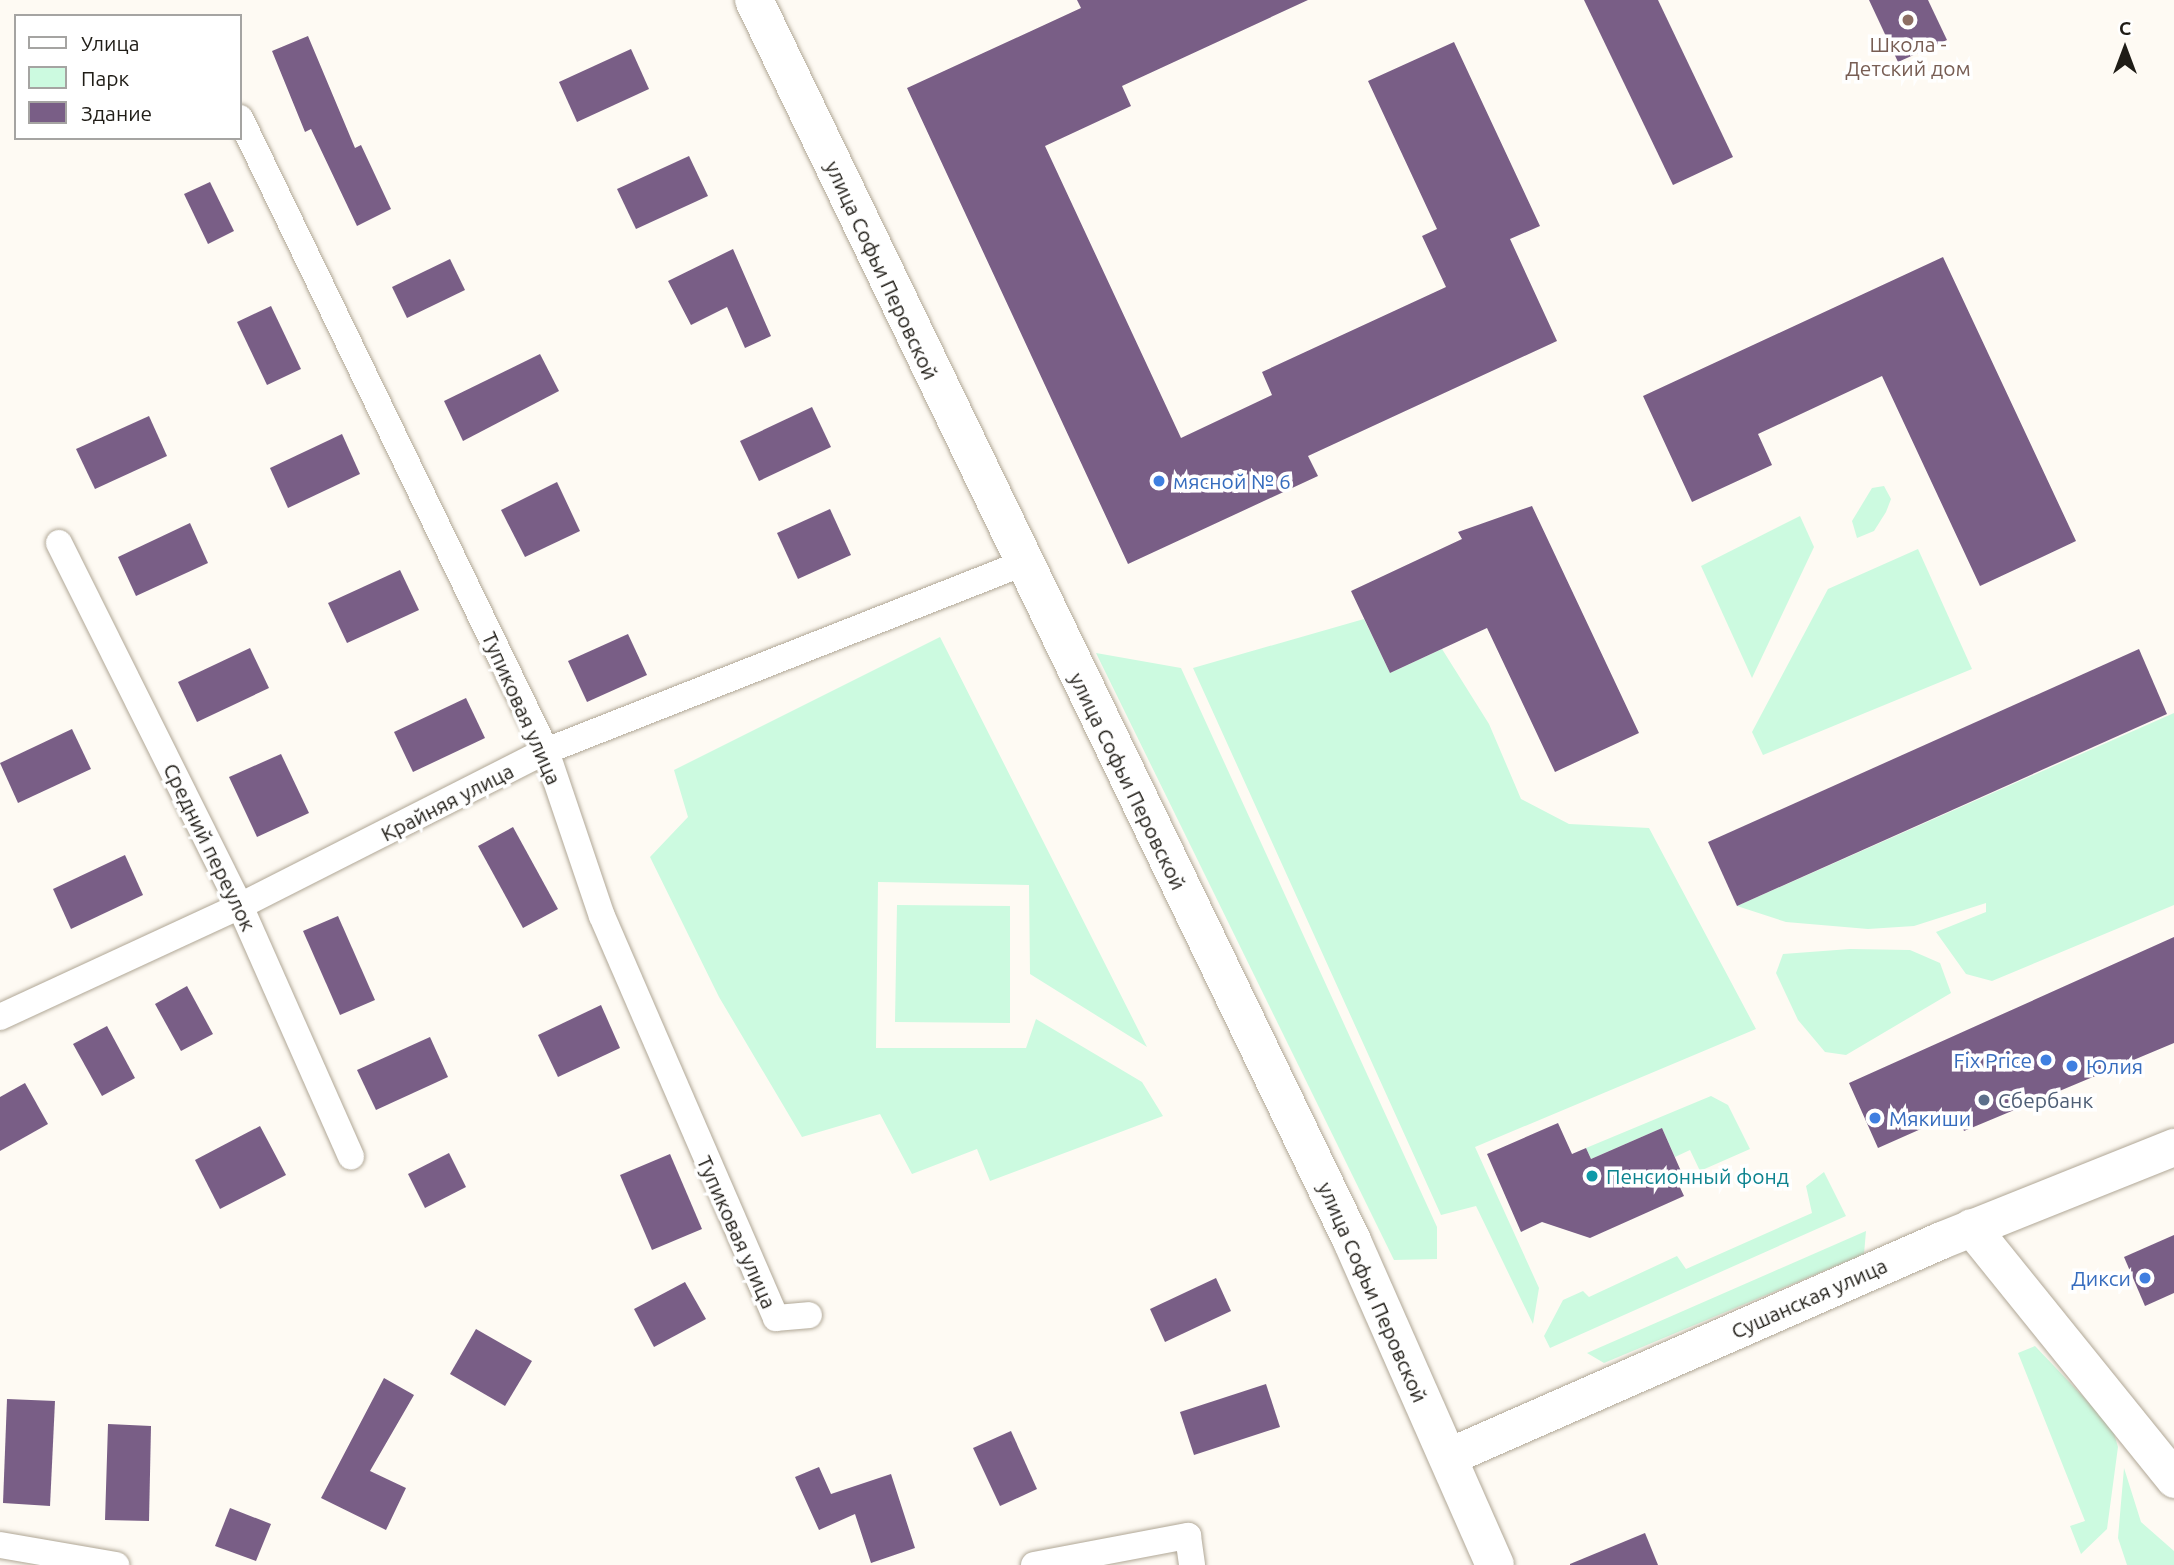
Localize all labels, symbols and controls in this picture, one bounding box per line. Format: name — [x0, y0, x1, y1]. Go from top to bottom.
marker: Школа - Детский дом — [1900, 12, 1916, 28]
legend — [14, 14, 242, 140]
north arrow — [2090, 14, 2160, 84]
text: С — [2119, 17, 2131, 39]
text: Улица — [81, 31, 139, 55]
place label: Школа - Детский дом — [1845, 31, 1971, 81]
text: Парк — [81, 66, 129, 90]
text: Здание — [81, 101, 152, 125]
street label: улица Софьи Перовской — [820, 157, 944, 383]
place label: мясной № 6 — [1173, 468, 1291, 494]
marker: мясной № 6 — [1151, 473, 1167, 489]
street label: Тупиковая улица — [477, 628, 567, 788]
street label: улица Софьи Перовской — [1064, 668, 1192, 894]
street label: Крайняя улица — [376, 758, 518, 846]
street label: Средний переулок — [158, 759, 262, 935]
place label: Fix Price — [1954, 1047, 2032, 1073]
marker: Fix Price — [2038, 1052, 2054, 1068]
place label: Юлия — [2086, 1053, 2143, 1079]
marker: Юлия — [2064, 1058, 2080, 1074]
place label: Сбербанк — [1998, 1087, 2093, 1113]
marker: Сбербанк — [1976, 1092, 1992, 1108]
place label: Мякиши — [1889, 1105, 1971, 1131]
marker: Мякиши — [1867, 1110, 1883, 1126]
street label: Тупиковая улица — [692, 1152, 782, 1312]
place label: Пенсионный фонд — [1606, 1163, 1789, 1189]
marker: Пенсионный фонд — [1584, 1168, 1600, 1184]
street label: улица Софьи Перовской — [1313, 1178, 1433, 1406]
street label: Сушанская улица — [1727, 1252, 1891, 1344]
place label: Дикси — [2071, 1265, 2131, 1291]
marker: Дикси — [2137, 1270, 2153, 1286]

